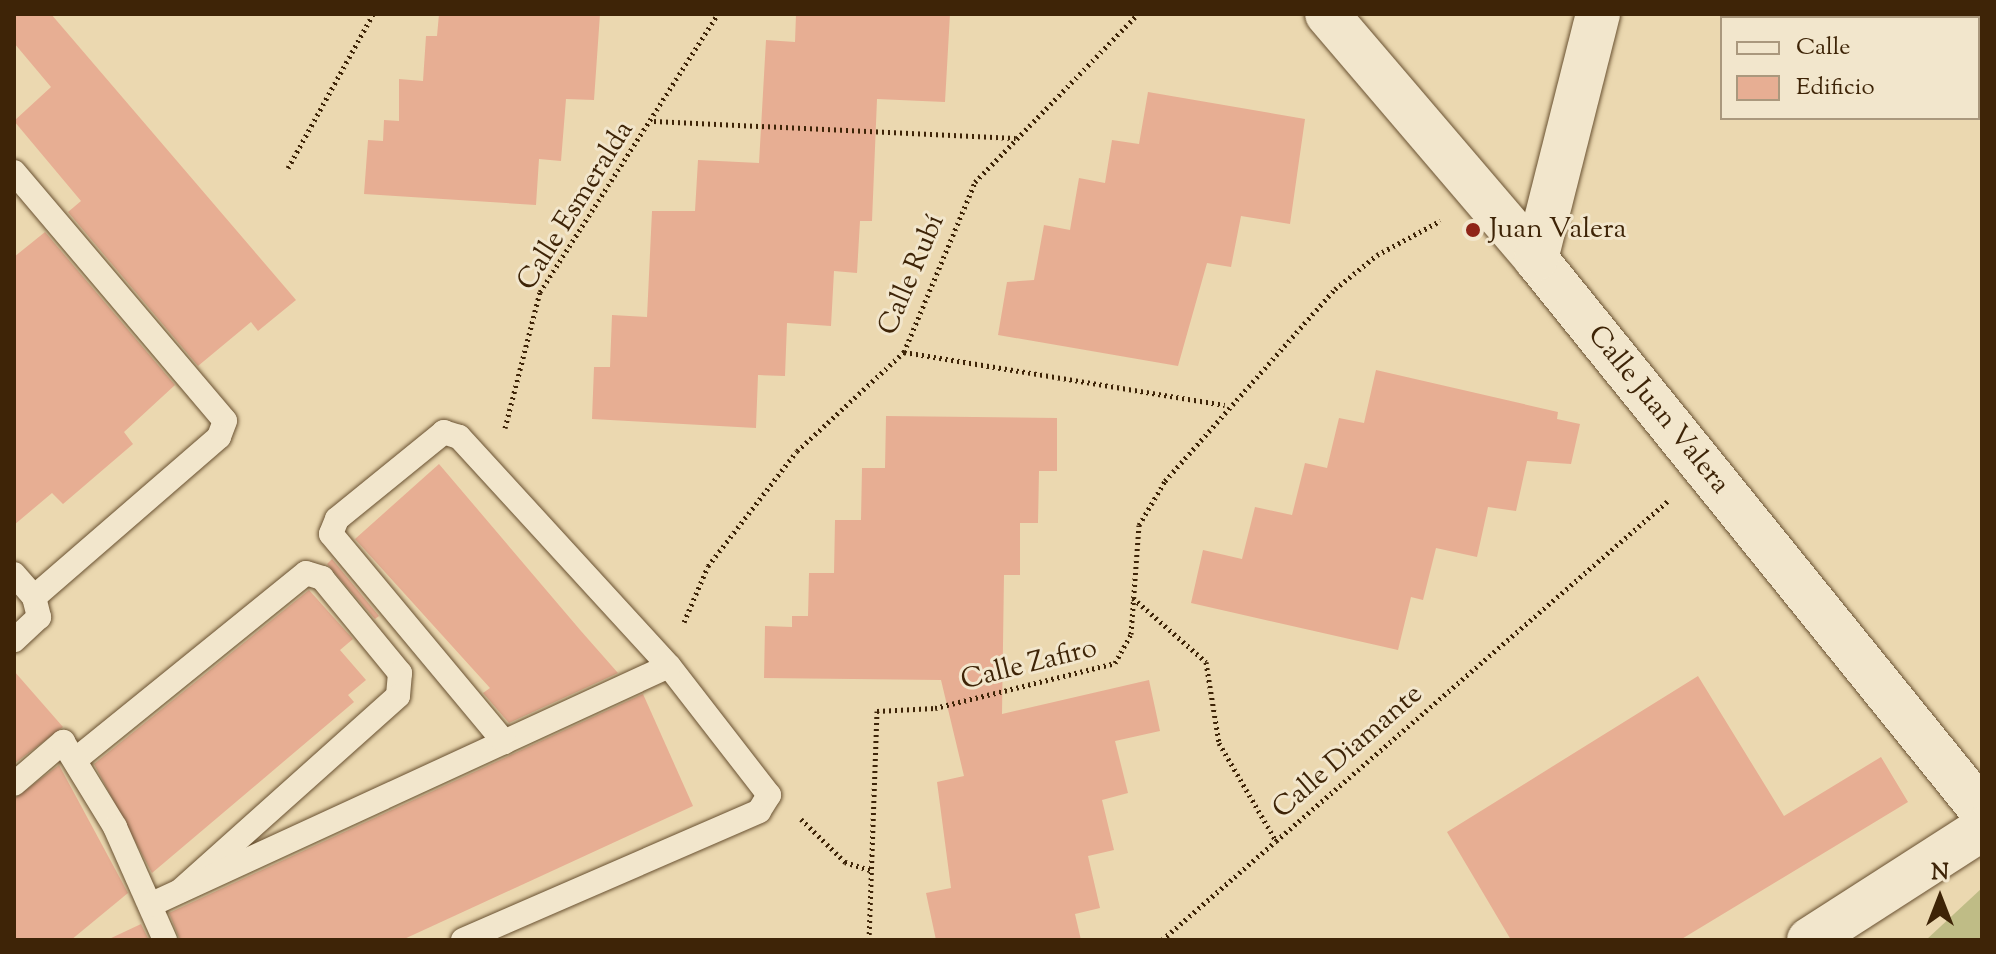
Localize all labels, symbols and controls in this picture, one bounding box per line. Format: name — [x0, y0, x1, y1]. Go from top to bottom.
legend — [1720, 16, 1980, 120]
text: Calle — [1796, 31, 1850, 65]
text: Edificio — [1796, 71, 1875, 105]
street label: Calle Esmeralda — [511, 115, 641, 297]
street label: Calle Rubí — [872, 210, 952, 340]
place label: Juan Valera — [1489, 213, 1627, 247]
marker: Juan Valera — [1464, 221, 1482, 239]
street label: Calle Juan Valera — [1580, 319, 1736, 501]
street label: Calle Zafiro — [957, 632, 1101, 698]
street label: Calle Diamante — [1266, 678, 1430, 826]
north arrow — [1900, 858, 1980, 938]
text: N — [1931, 858, 1949, 890]

